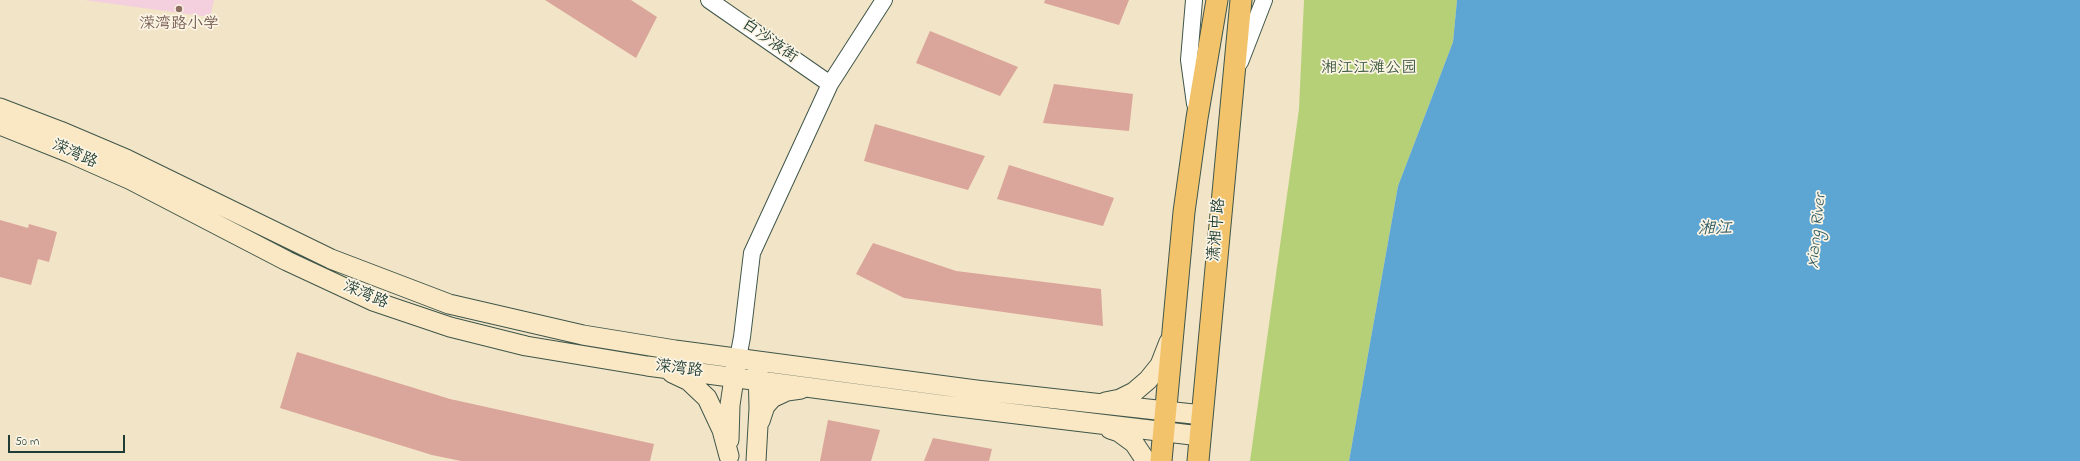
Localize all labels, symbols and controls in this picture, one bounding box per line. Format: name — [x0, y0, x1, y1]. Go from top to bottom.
marker: 溁湾路小学 — [174, 4, 184, 14]
place label: 溁湾路小学 — [139, 15, 219, 35]
street label: 白沙液街 — [737, 16, 801, 68]
park label: 湘江江滩公园 — [1321, 59, 1417, 79]
street label: 溁湾路 — [48, 136, 100, 174]
water label: Xiang River — [1804, 193, 1832, 269]
street label: 潇湘中路 — [1206, 197, 1230, 263]
water label: 湘江 — [1698, 220, 1732, 240]
street label: 溁湾路 — [339, 278, 391, 314]
street label: 溁湾路 — [654, 358, 704, 382]
scale bar — [10, 427, 127, 453]
text: 50 m — [15, 433, 39, 451]

